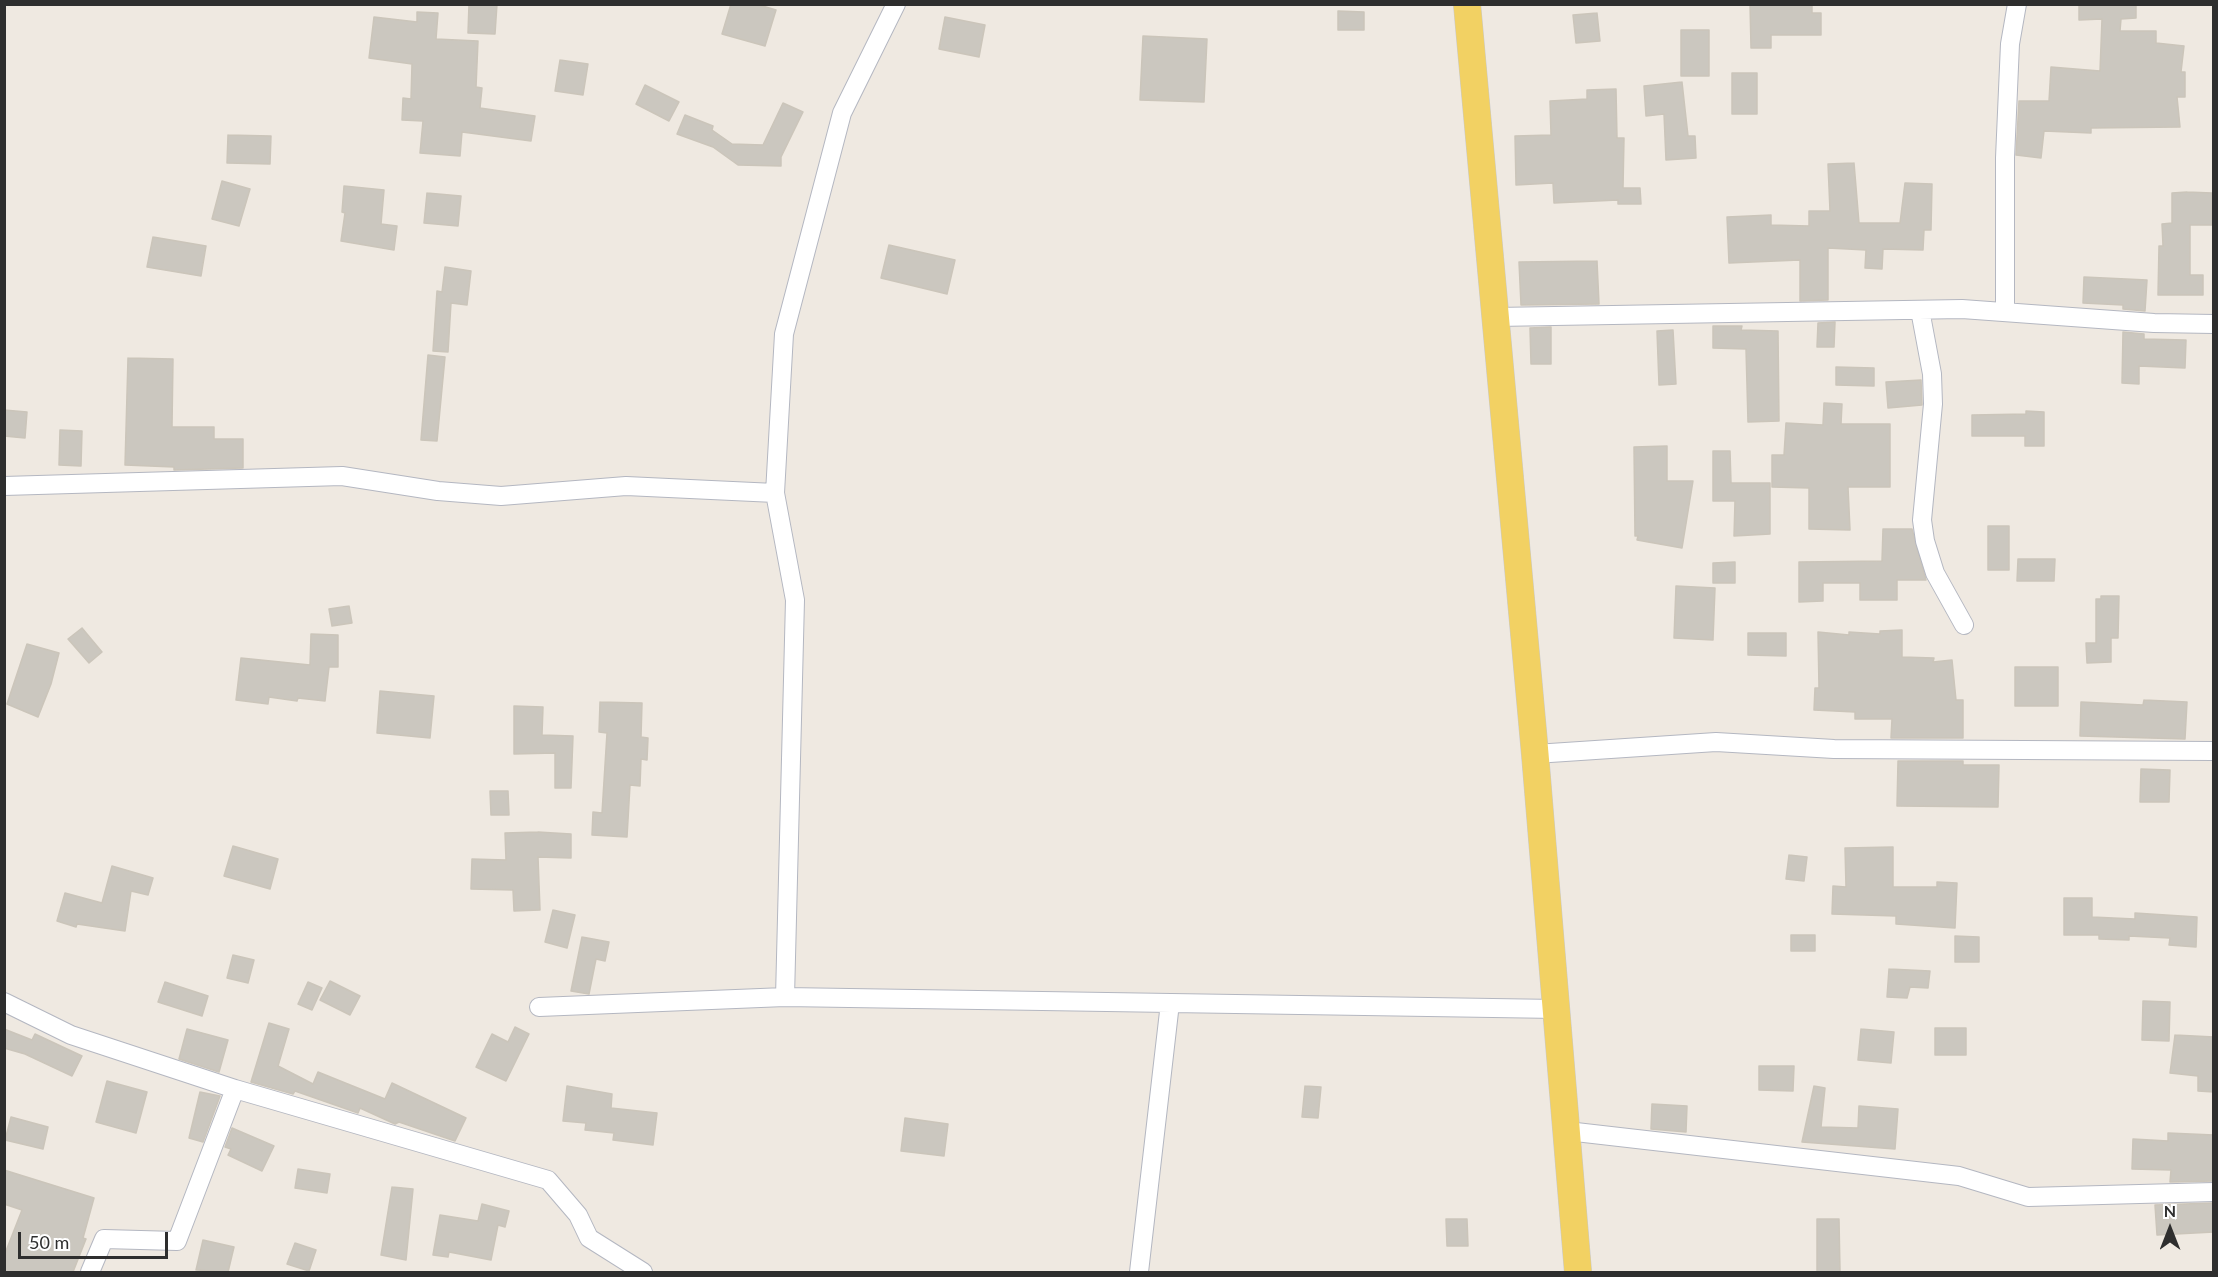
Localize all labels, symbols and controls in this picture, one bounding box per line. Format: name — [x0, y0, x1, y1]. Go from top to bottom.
north arrow — [2140, 1199, 2200, 1259]
text: N — [2164, 1201, 2176, 1220]
scale bar — [21, 1220, 171, 1258]
text: 50 m — [29, 1231, 69, 1253]

